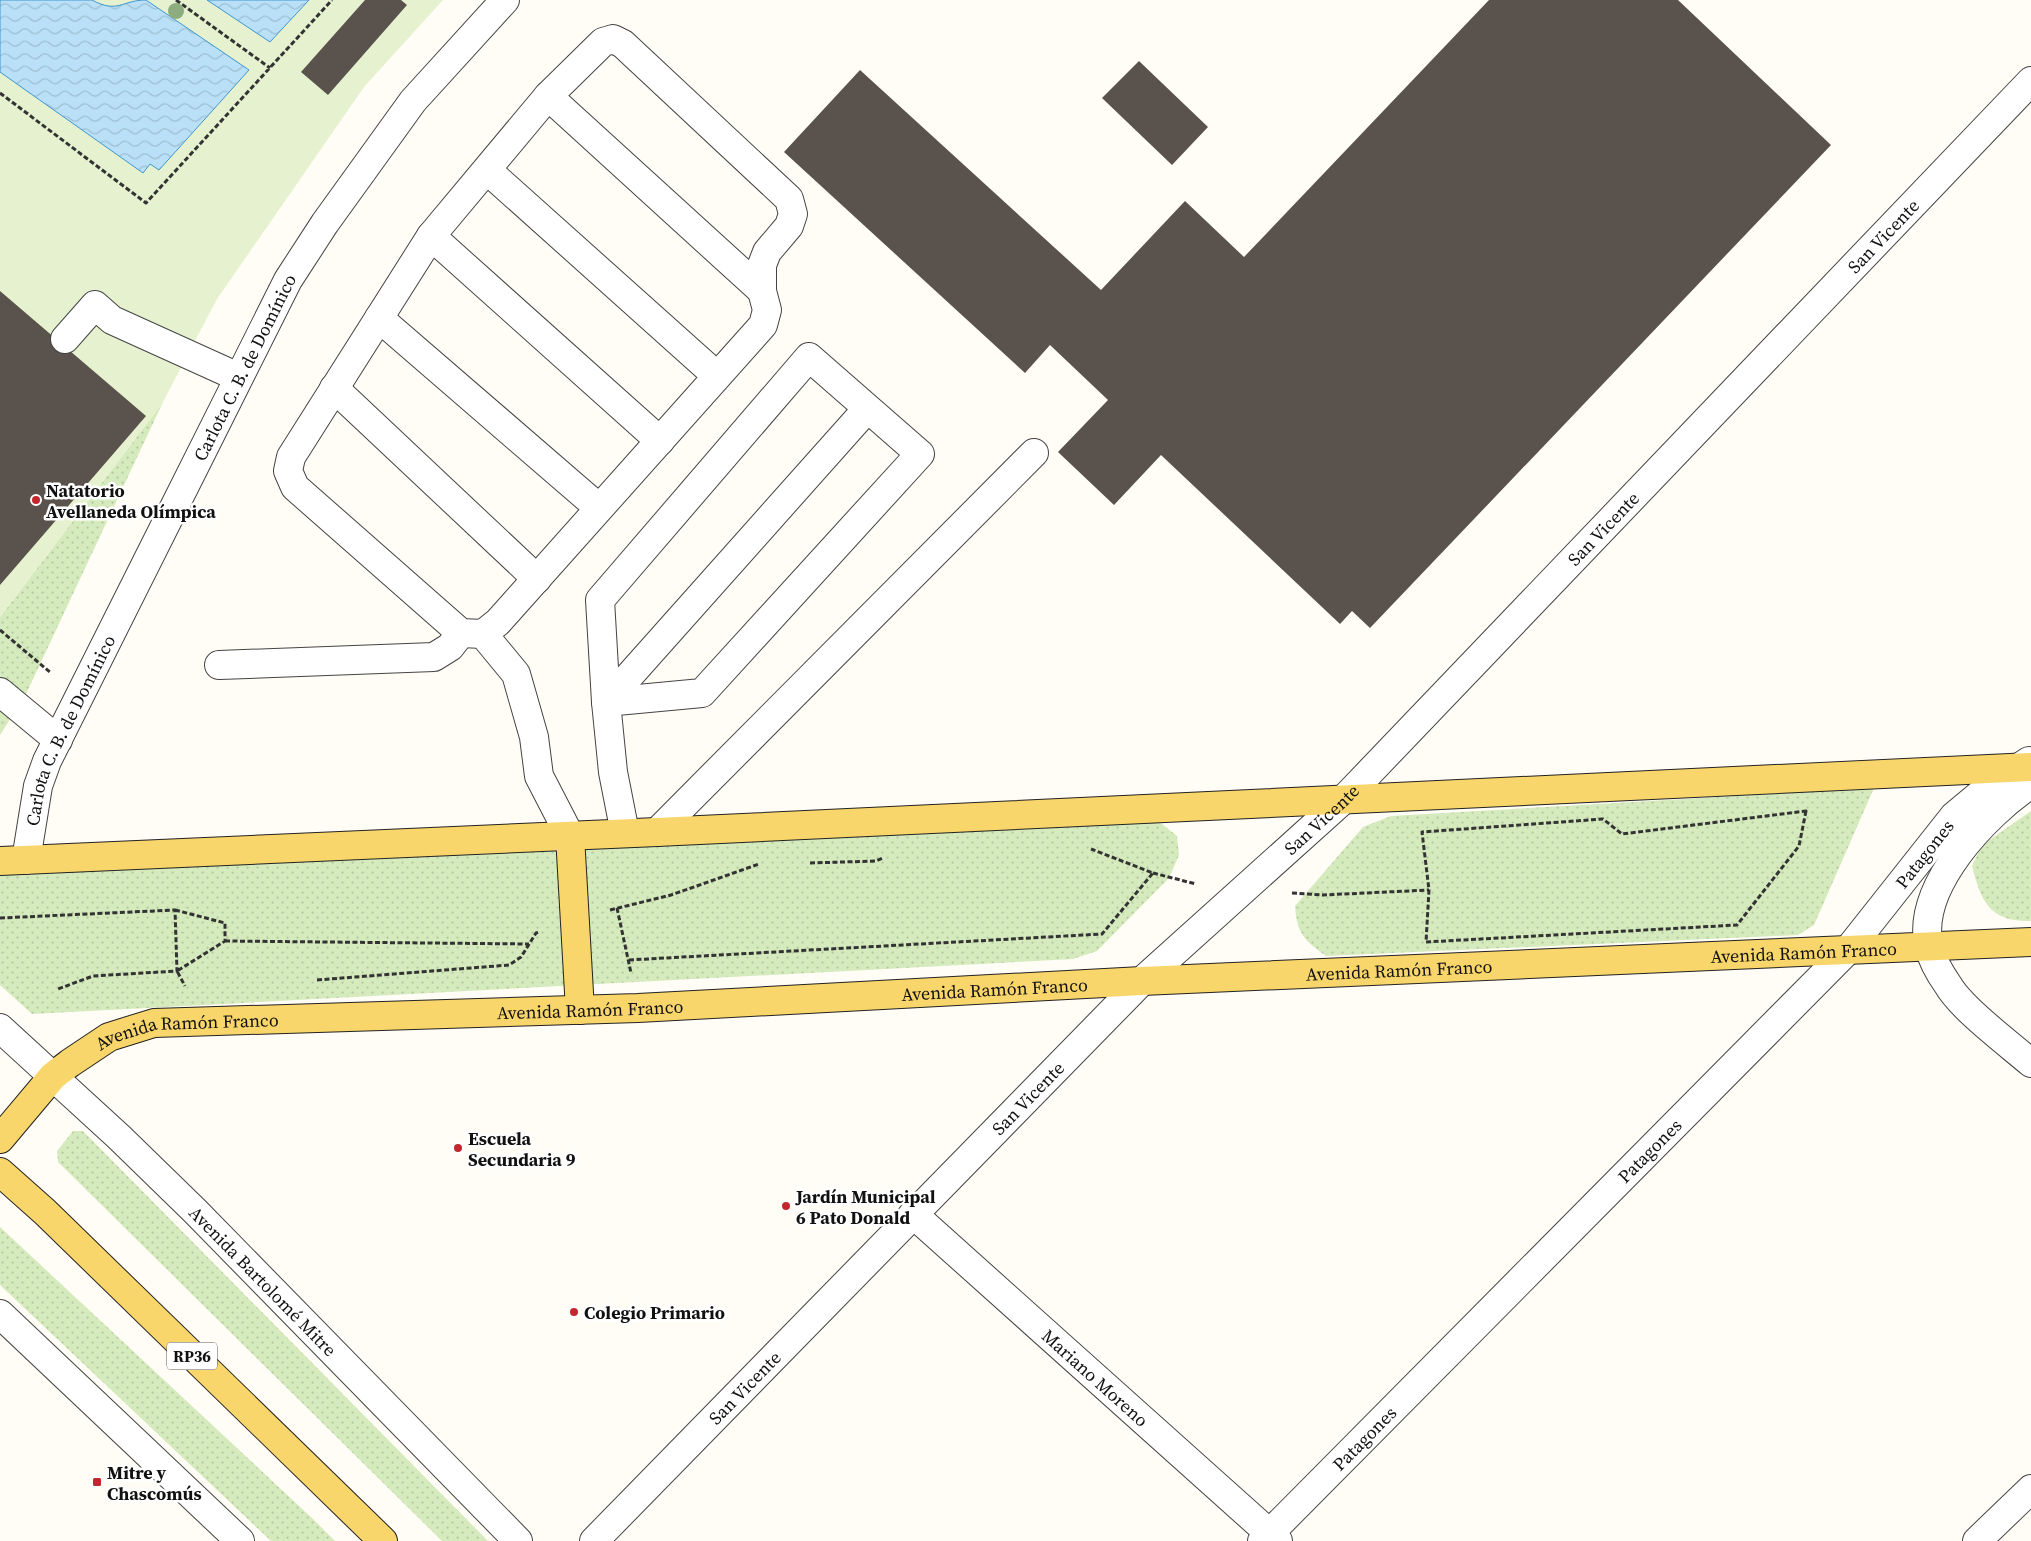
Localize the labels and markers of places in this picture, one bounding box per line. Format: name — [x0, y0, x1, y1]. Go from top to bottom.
place label: Natatorio Avellaneda Olímpica — [46, 478, 216, 524]
marker: Natatorio Avellaneda Olímpica — [30, 494, 42, 506]
place label: Escuela Secundaria 9 — [468, 1126, 576, 1172]
marker: Escuela Secundaria 9 — [452, 1142, 464, 1154]
place label: Jardín Municipal 6 Pato Donald — [795, 1184, 936, 1230]
marker: Jardín Municipal 6 Pato Donald — [780, 1200, 792, 1212]
place label: Colegio Primario — [584, 1300, 725, 1325]
marker: Colegio Primario — [568, 1306, 580, 1318]
place label: Mitre y Chascomús — [107, 1460, 202, 1506]
marker: Mitre y Chascomús — [91, 1476, 103, 1488]

